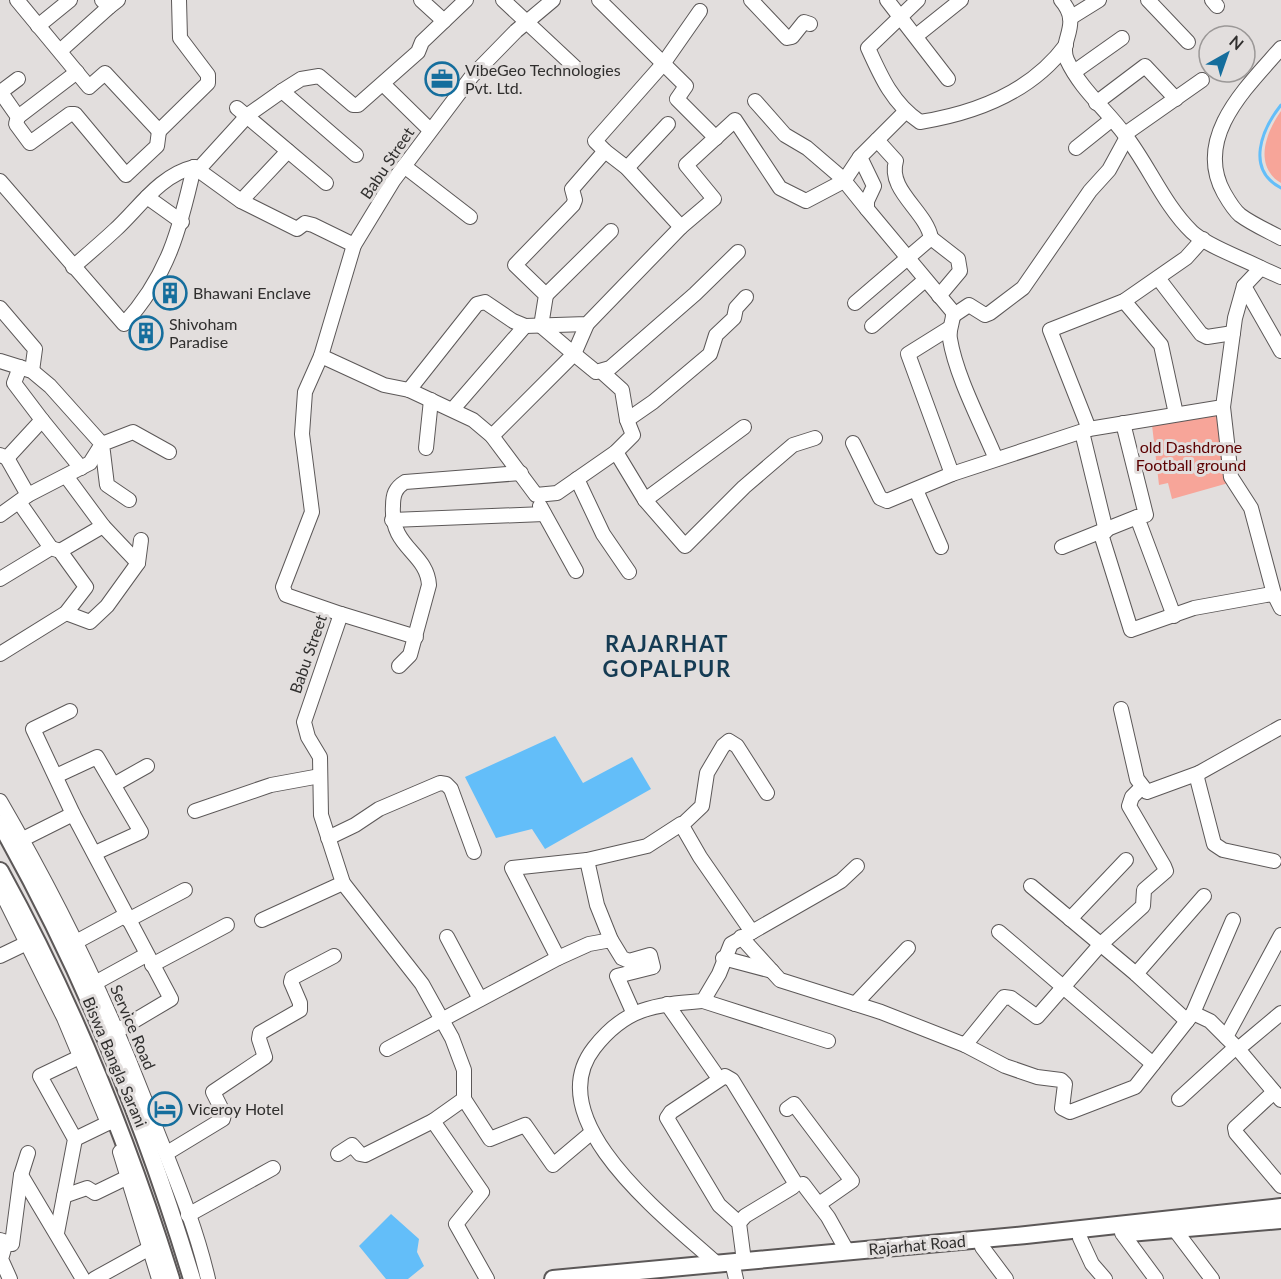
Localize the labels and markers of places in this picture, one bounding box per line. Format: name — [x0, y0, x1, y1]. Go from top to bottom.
place label: VibeGeo Technologies Pvt. Ltd. — [465, 60, 621, 97]
office icon: VibeGeo Technologies Pvt. Ltd. — [424, 61, 460, 97]
building icon: Bhawani Enclave — [152, 275, 188, 311]
place label: Bhawani Enclave — [193, 283, 311, 302]
place label: Shivoham Paradise — [169, 314, 237, 351]
building icon: Shivoham Paradise — [128, 315, 164, 351]
hotel icon: Viceroy Hotel — [147, 1091, 183, 1127]
place label: Viceroy Hotel — [188, 1099, 284, 1118]

